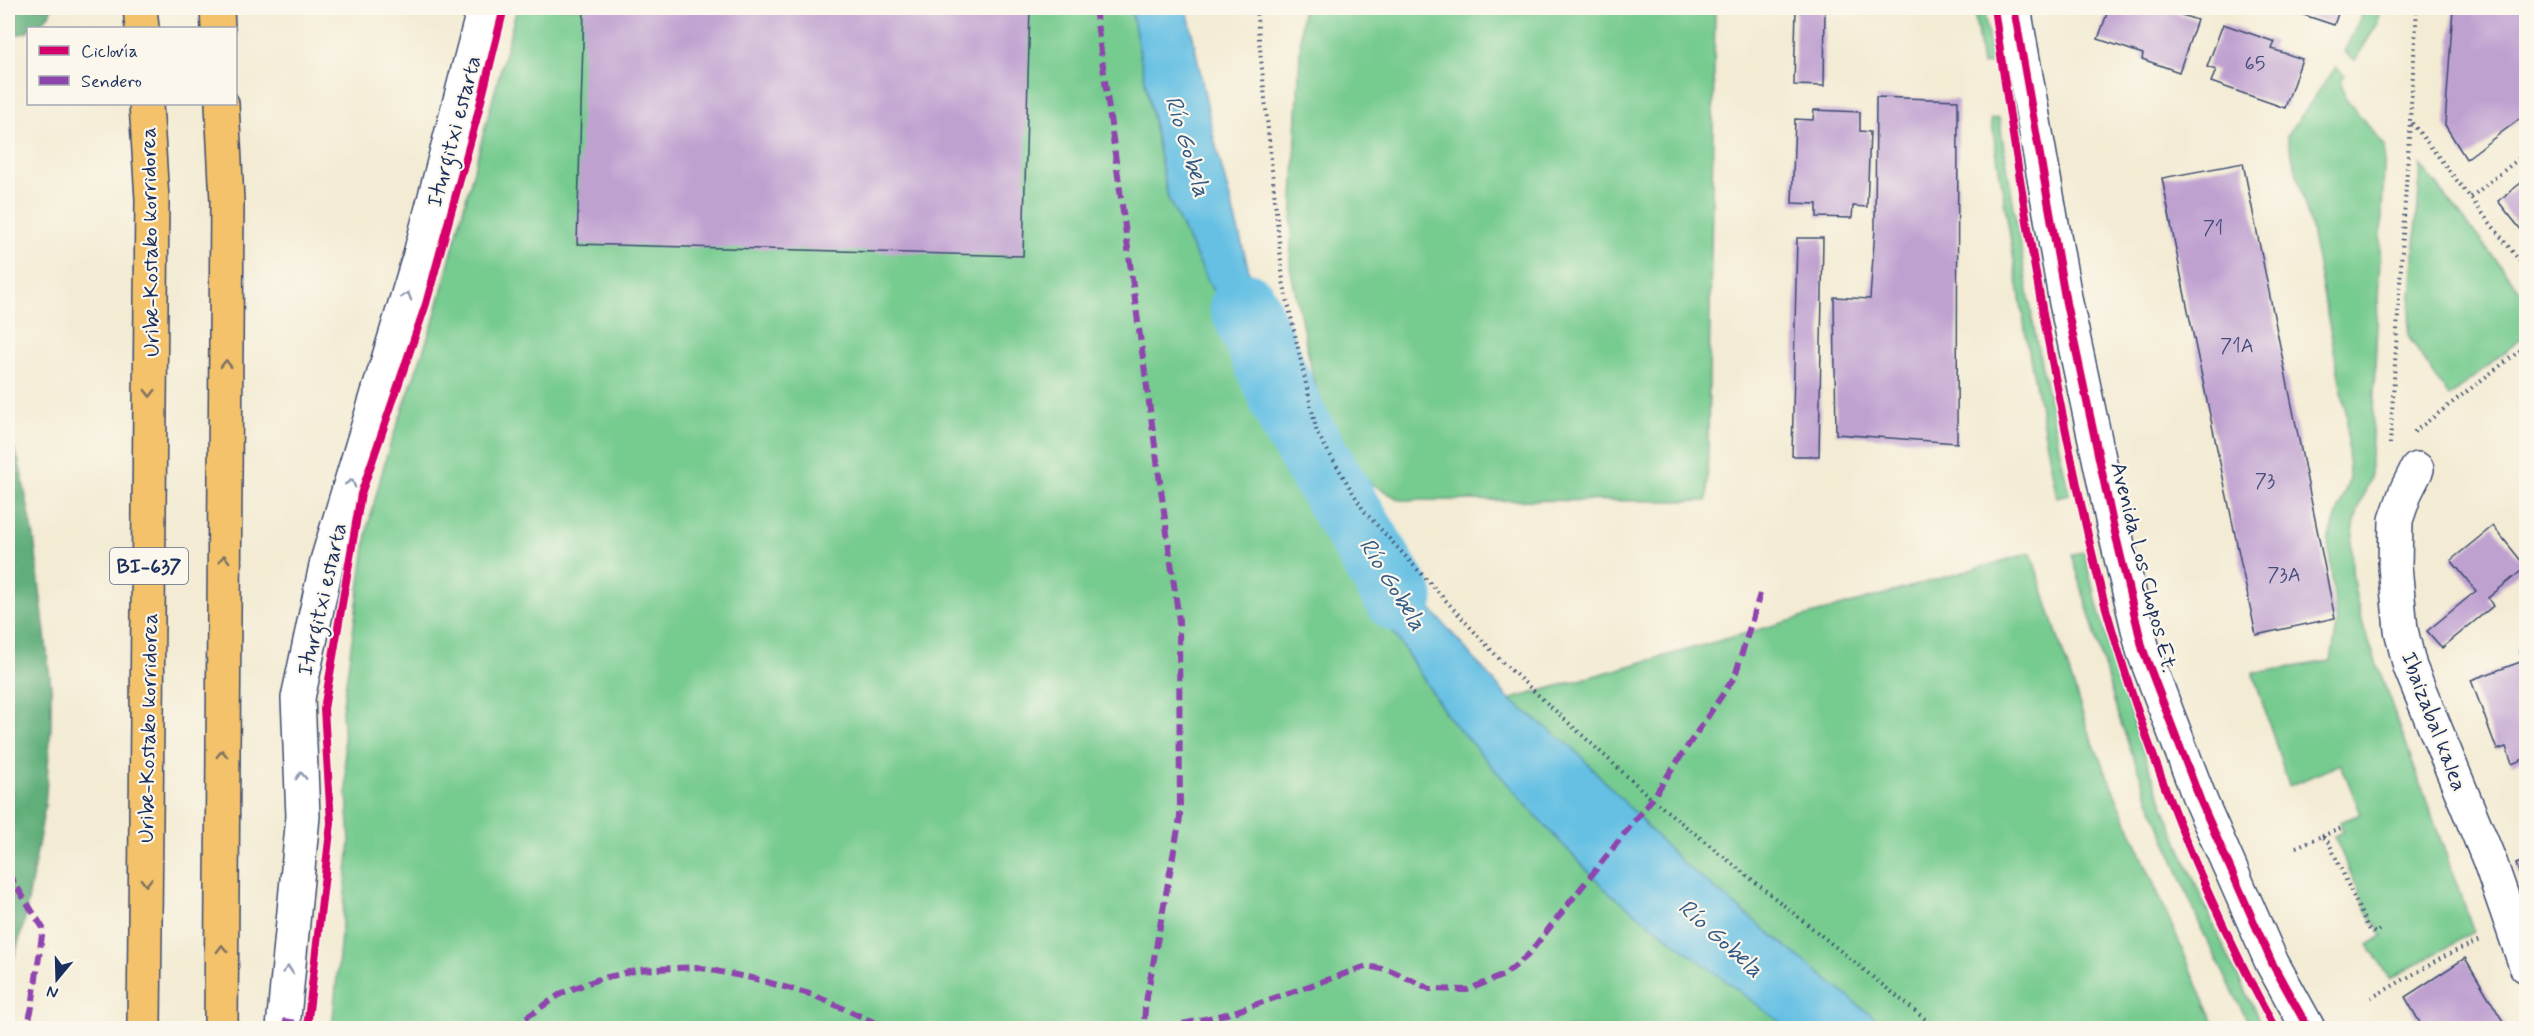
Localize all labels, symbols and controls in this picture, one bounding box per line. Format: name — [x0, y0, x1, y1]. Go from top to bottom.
legend — [27, 27, 237, 105]
text: Ciclovía — [81, 40, 138, 64]
house number: 65 — [2245, 51, 2265, 78]
street label: Iturgitxi estarta — [421, 53, 492, 211]
text: Sendero — [81, 70, 142, 94]
water label: Río Gobela — [1156, 92, 1217, 201]
street label: Uribe-Kostako korridorea — [135, 127, 167, 357]
house number: 71 — [2203, 215, 2223, 242]
one-way arrow — [400, 291, 413, 302]
house number: 71A — [2220, 333, 2254, 360]
one-way arrow — [219, 360, 232, 369]
one-way arrow — [144, 388, 156, 397]
street label: Avenida Los Chopos Et. — [2103, 459, 2183, 676]
house number: 73 — [2255, 468, 2275, 495]
one-way arrow — [344, 478, 356, 489]
street label: Iturgitxi estarta — [292, 520, 357, 679]
water label: Río Gobela — [1351, 532, 1433, 637]
road number: BI-637 — [110, 548, 188, 584]
one-way arrow — [218, 555, 230, 564]
house number: 73A — [2267, 562, 2301, 589]
street label: Uribe-Kostako korridorea — [133, 613, 165, 843]
street label: Ibaizabal kalea — [2394, 648, 2473, 795]
one-way arrow — [216, 750, 228, 759]
one-way arrow — [295, 771, 308, 780]
one-way arrow — [140, 877, 152, 886]
water label: Río Gobela — [1671, 893, 1769, 986]
one-way arrow — [216, 945, 228, 954]
north arrow — [27, 949, 87, 1009]
one-way arrow — [281, 966, 294, 975]
text: N — [44, 980, 61, 1003]

